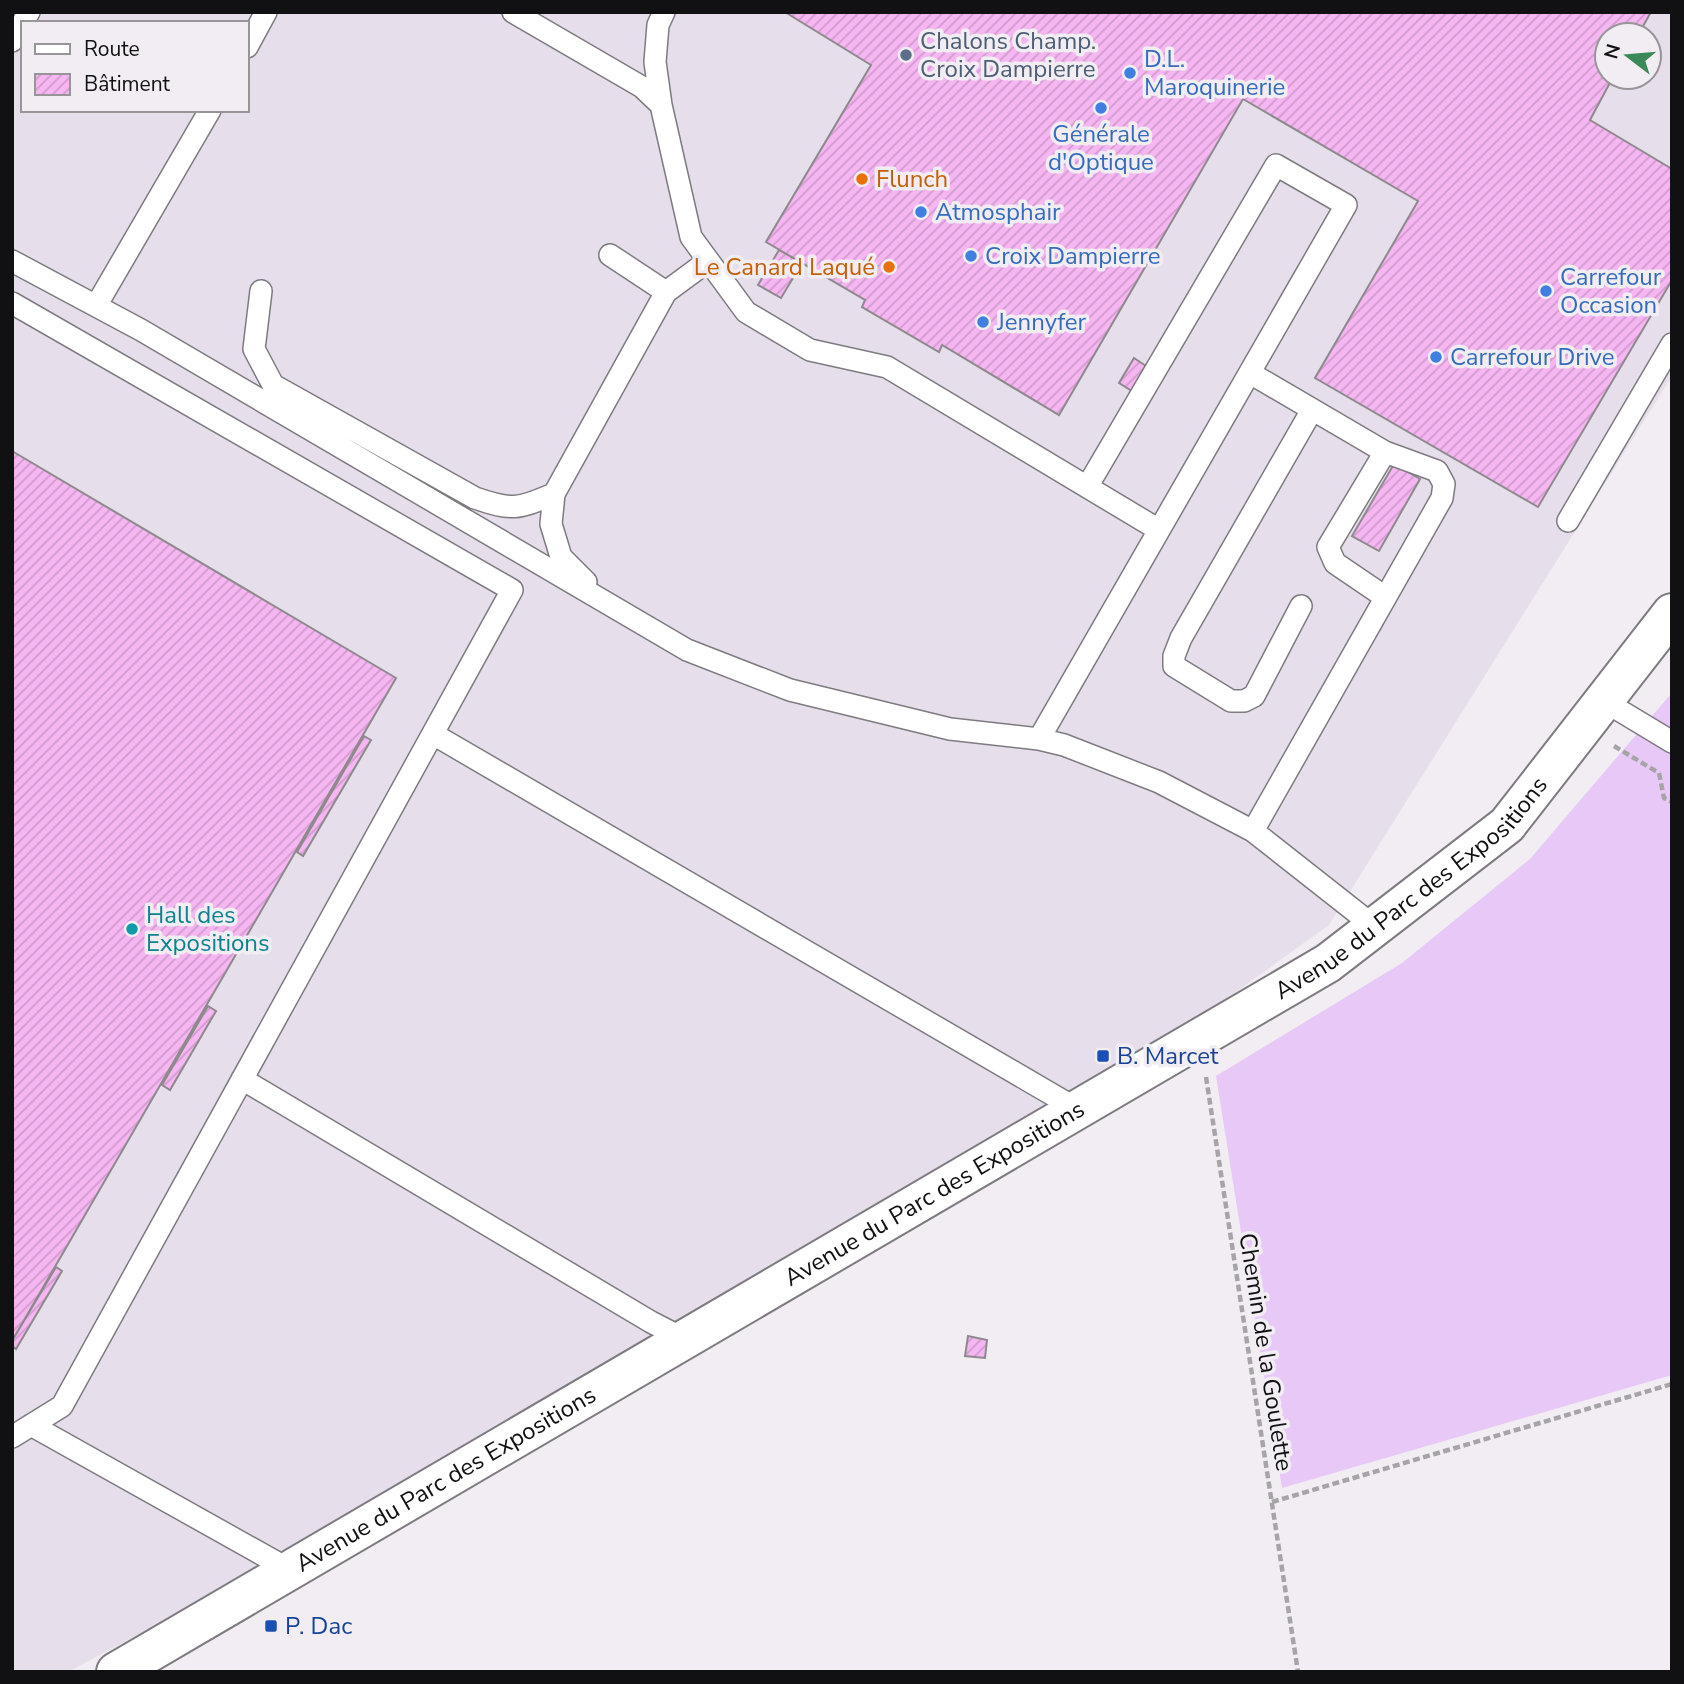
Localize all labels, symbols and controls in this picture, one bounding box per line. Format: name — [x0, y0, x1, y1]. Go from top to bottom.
legend — [21, 21, 248, 112]
north arrow — [1593, 21, 1663, 91]
place label: Chalons Champ. Croix Dampierre — [920, 25, 1096, 85]
text: Route — [84, 35, 140, 63]
text: N — [1598, 41, 1627, 62]
place label: D.L. Maroquinerie — [1144, 43, 1285, 103]
marker: Chalons Champ. Croix Dampierre — [898, 47, 914, 63]
marker: D.L. Maroquinerie — [1122, 65, 1138, 81]
text: Bâtiment — [84, 70, 171, 98]
marker: Générale d'Optique — [1093, 100, 1109, 116]
place label: Générale d'Optique — [1048, 118, 1154, 178]
place label: Flunch — [876, 163, 948, 195]
marker: Flunch — [854, 171, 870, 187]
place label: Atmosphair — [935, 196, 1061, 228]
marker: Atmosphair — [913, 204, 929, 220]
place label: Croix Dampierre — [985, 240, 1160, 272]
marker: Croix Dampierre — [963, 248, 979, 264]
place label: Le Canard Laqué — [694, 251, 875, 283]
marker: Le Canard Laqué — [881, 259, 897, 275]
place label: Carrefour Occasion — [1560, 261, 1662, 321]
marker: Carrefour Occasion — [1538, 283, 1554, 299]
place label: Jennyfer — [996, 306, 1087, 338]
marker: Jennyfer — [975, 314, 991, 330]
place label: Carrefour Drive — [1450, 341, 1614, 373]
marker: Carrefour Drive — [1428, 349, 1444, 365]
street label: Avenue du Parc des Expositions — [1269, 770, 1555, 1007]
place label: Hall des Expositions — [146, 899, 270, 959]
marker: Hall des Expositions — [124, 921, 140, 937]
place label: B. Marcet — [1117, 1040, 1219, 1072]
marker: B. Marcet — [1095, 1048, 1111, 1064]
street label: Avenue du Parc des Expositions — [778, 1093, 1090, 1294]
street label: Chemin de la Goulette — [1231, 1231, 1301, 1473]
street label: Avenue du Parc des Expositions — [290, 1379, 602, 1579]
place label: P. Dac — [285, 1610, 352, 1642]
marker: P. Dac — [263, 1618, 279, 1634]

